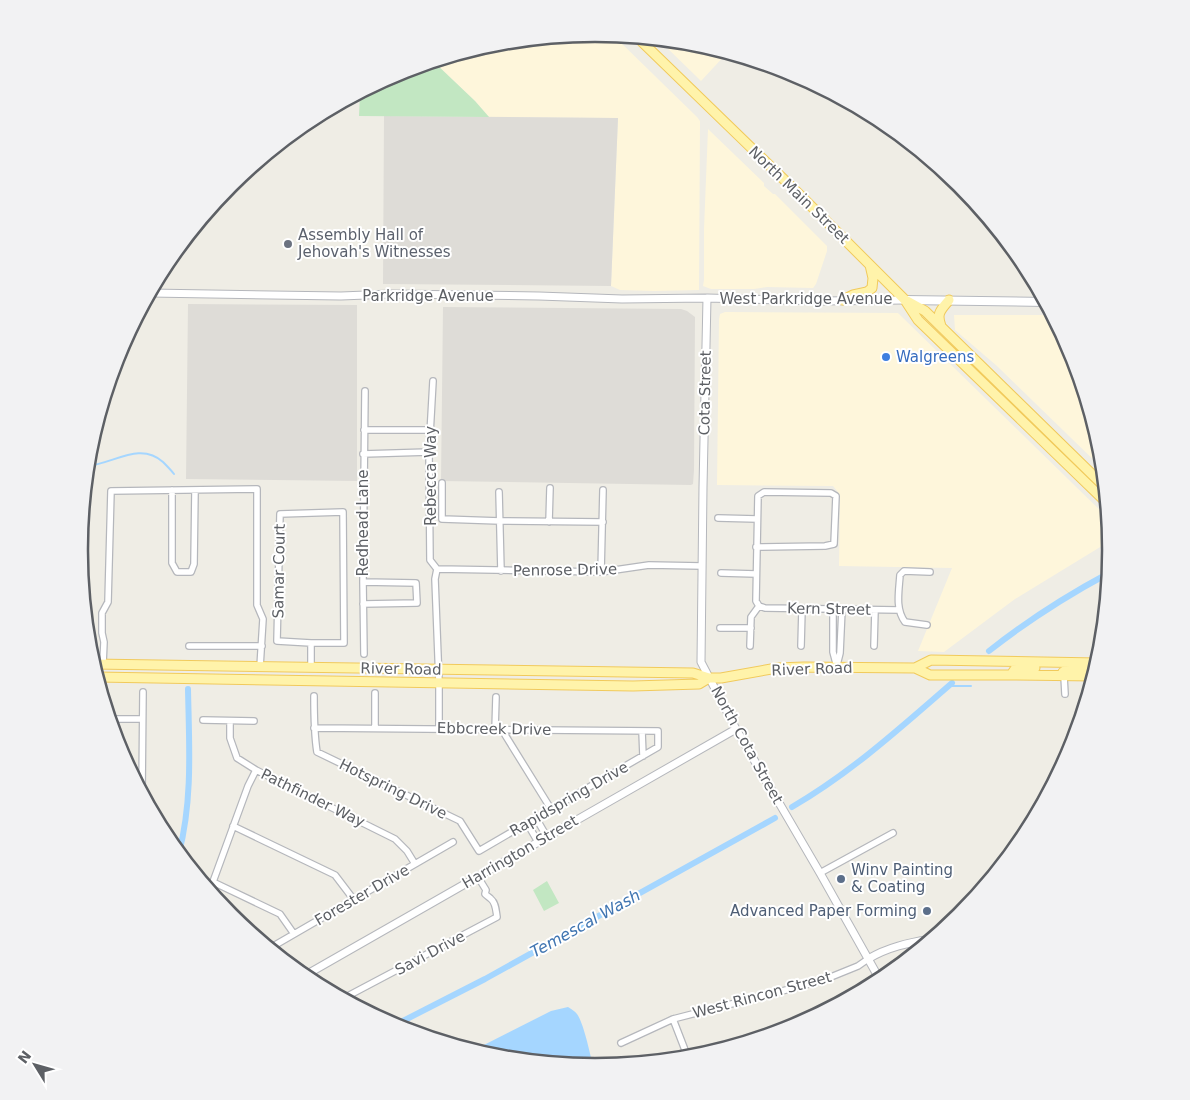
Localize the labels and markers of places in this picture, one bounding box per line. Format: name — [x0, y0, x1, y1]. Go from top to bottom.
place label: Assembly Hall of Jehovah's Witnesses — [297, 226, 451, 261]
marker: Assembly Hall of Jehovah's Witnesses — [282, 238, 294, 250]
place label: Walgreens — [896, 348, 975, 366]
marker: Walgreens — [880, 351, 892, 363]
place label: Winv Painting & Coating — [851, 861, 953, 896]
marker: Winv Painting & Coating — [835, 873, 847, 885]
place label: Advanced Paper Forming — [730, 902, 917, 920]
marker: Advanced Paper Forming — [921, 905, 933, 917]

